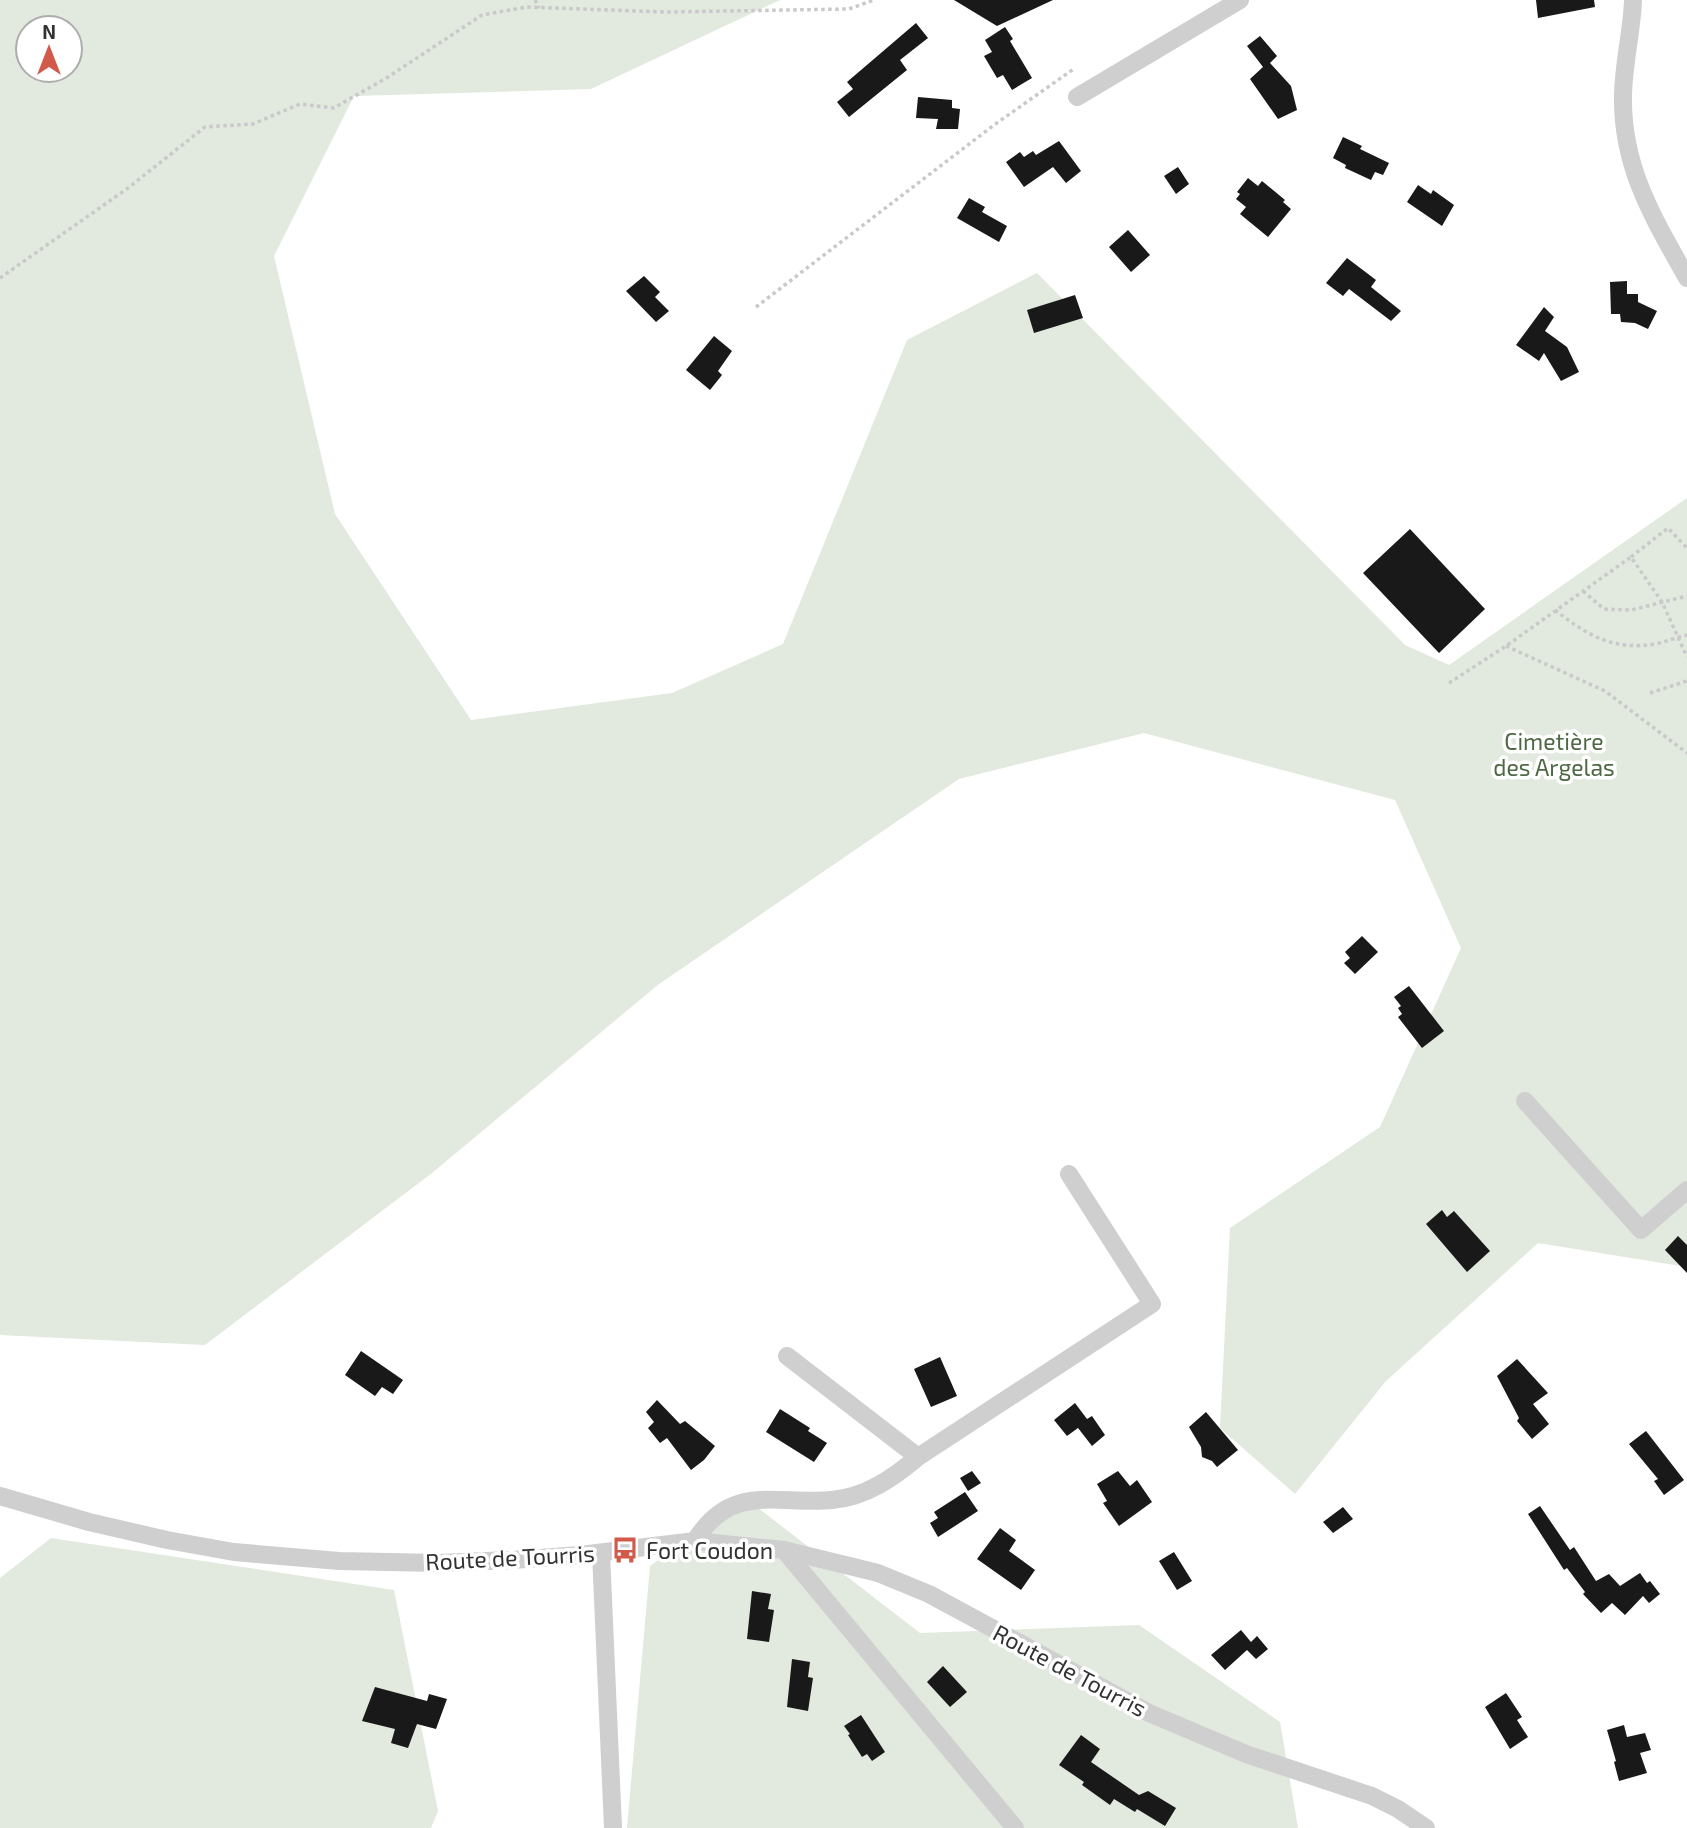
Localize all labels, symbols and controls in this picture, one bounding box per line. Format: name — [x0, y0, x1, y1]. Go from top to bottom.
north arrow — [14, 14, 84, 84]
text: N — [42, 20, 56, 43]
park label: Cimetière des Argelas — [1493, 727, 1615, 781]
bus stop icon: Fort Coudon — [610, 1535, 640, 1565]
place label: Fort Coudon — [646, 1536, 773, 1564]
street label: Route de Tourris — [425, 1539, 595, 1575]
street label: Route de Tourris — [989, 1618, 1151, 1722]

